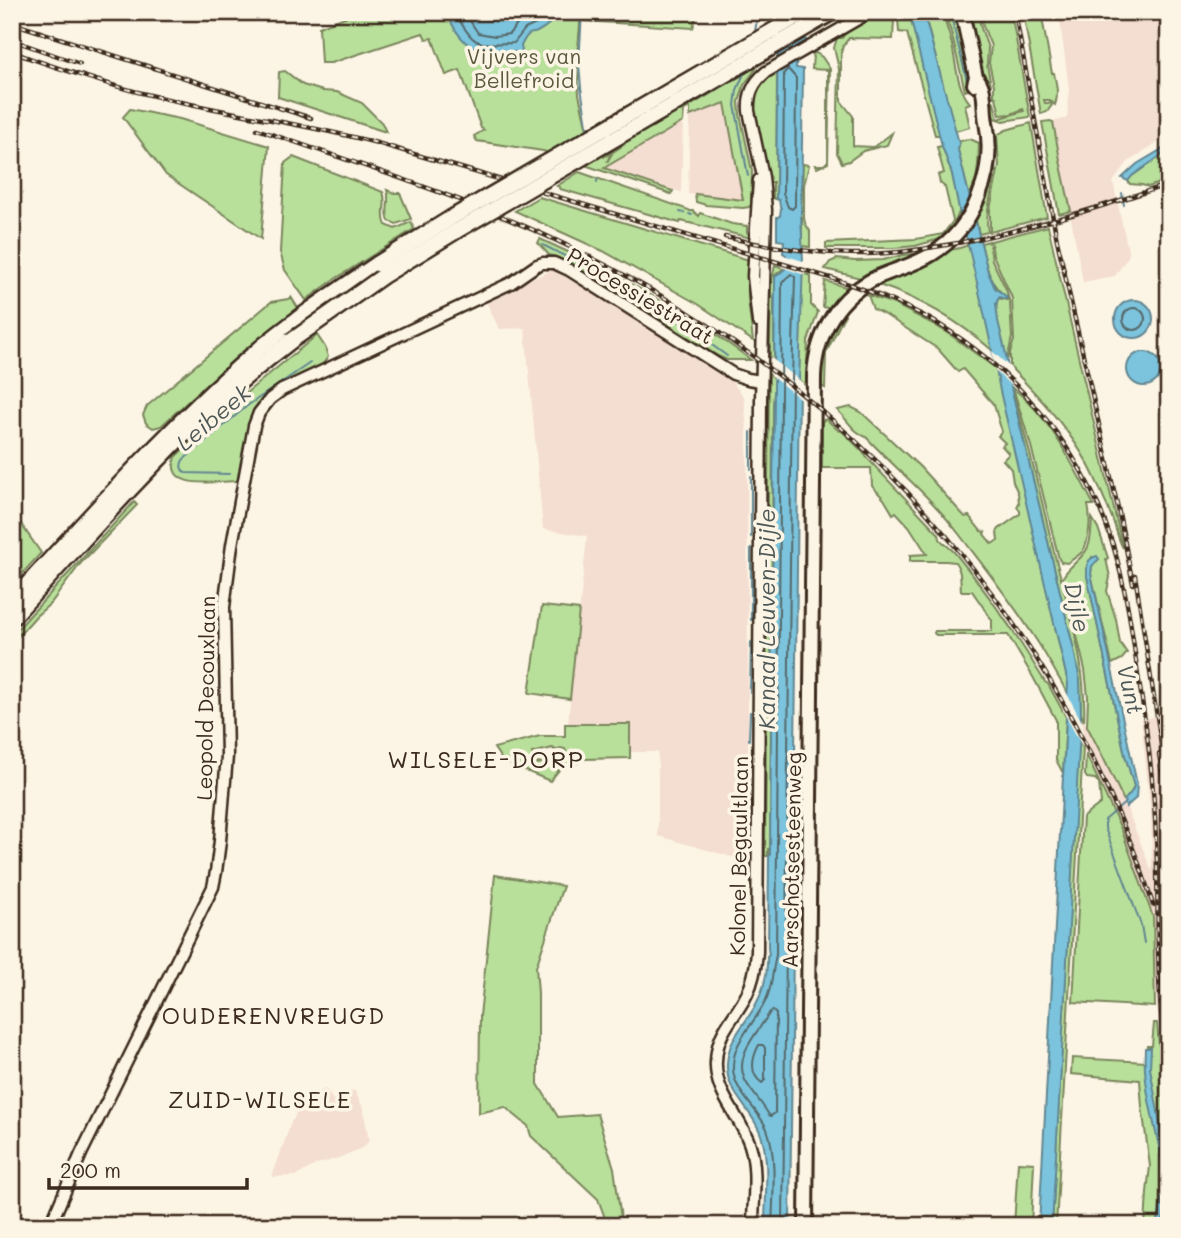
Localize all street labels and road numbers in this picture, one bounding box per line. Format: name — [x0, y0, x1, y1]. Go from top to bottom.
street label: Processiestraat — [563, 241, 719, 349]
street label: Leopold Decouxlaan — [190, 595, 220, 801]
street label: Aarschotsesteenweg — [776, 752, 806, 968]
street label: Kolonel Begaultlaan — [723, 756, 753, 956]

